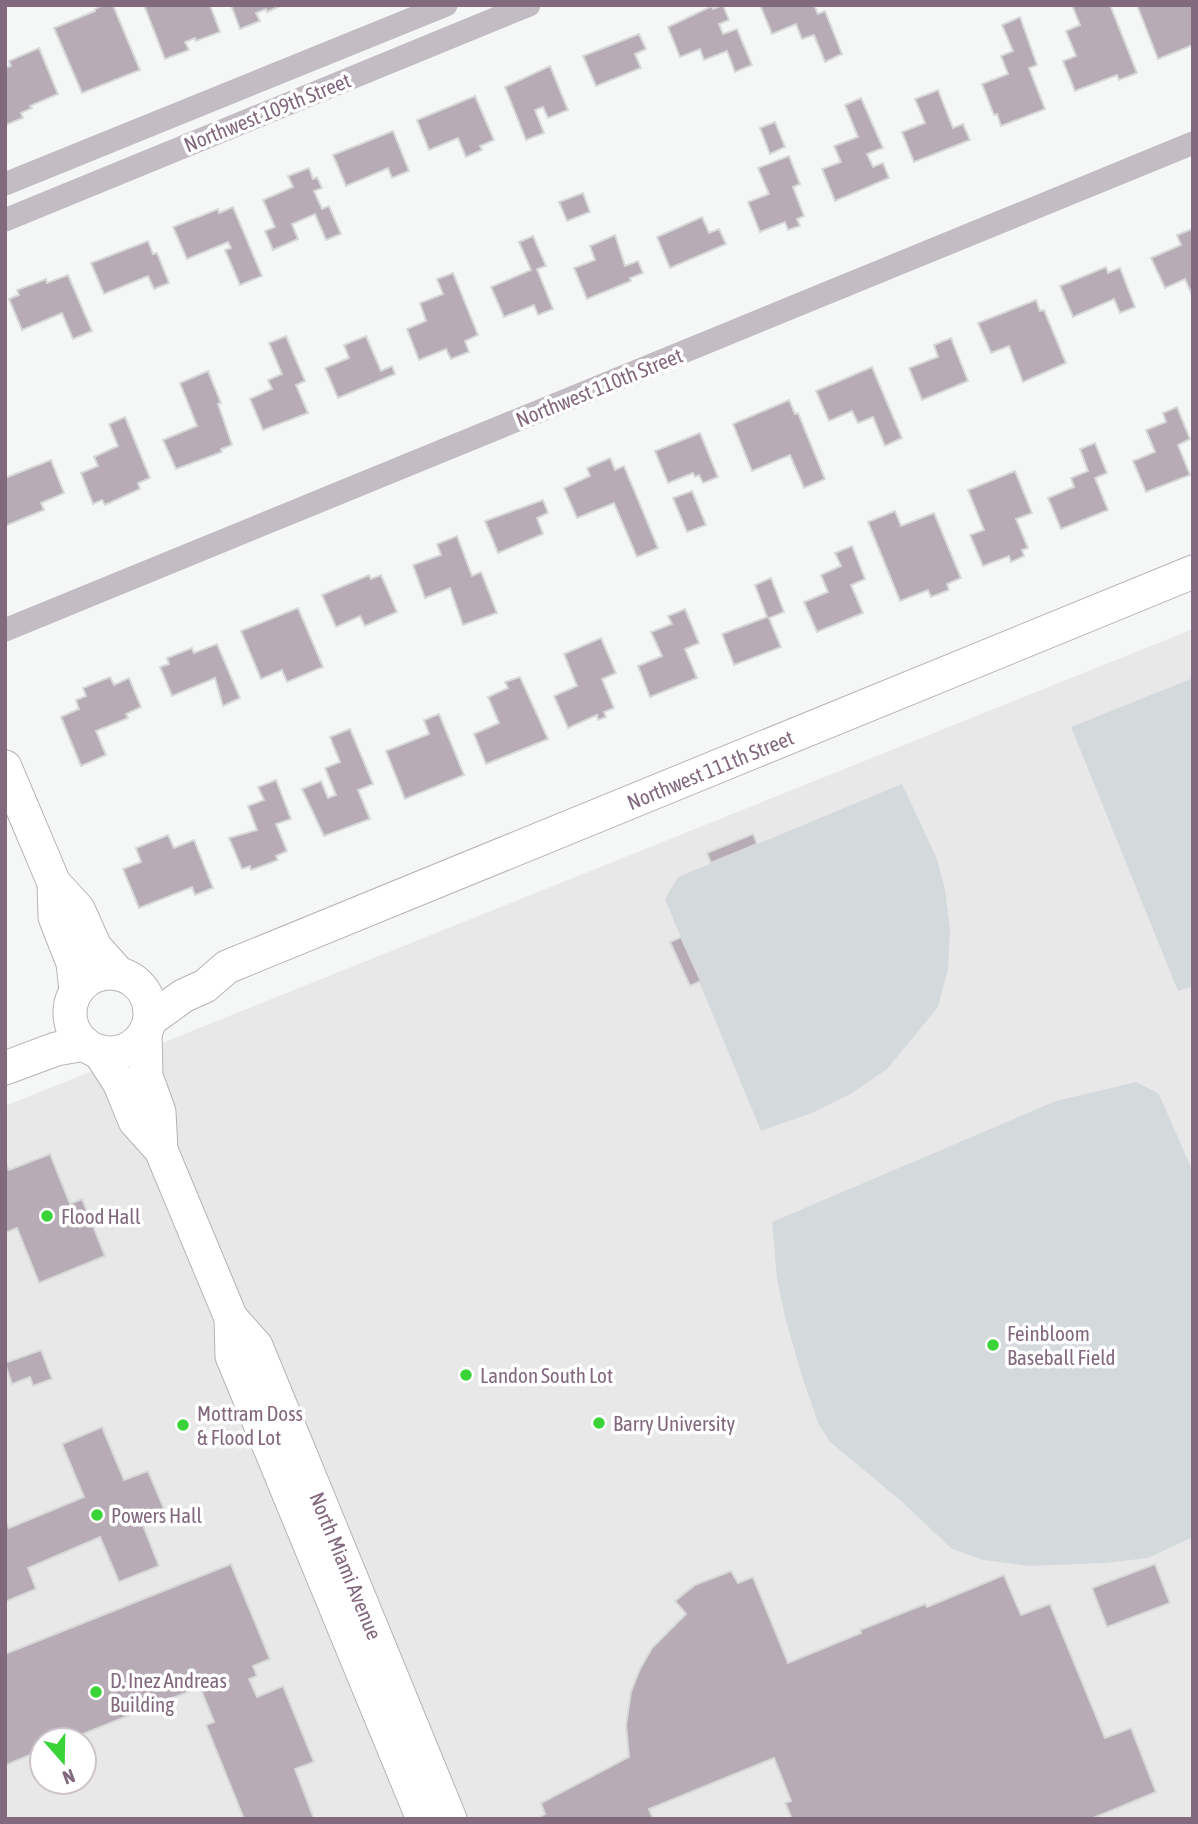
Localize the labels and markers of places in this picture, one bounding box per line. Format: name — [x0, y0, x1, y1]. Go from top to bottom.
place label: Flood Hall — [61, 1204, 141, 1228]
marker: Flood Hall — [39, 1208, 55, 1224]
place label: Feinbloom Baseball Field — [1007, 1321, 1116, 1369]
marker: Feinbloom Baseball Field — [985, 1337, 1001, 1353]
place label: Landon South Lot — [480, 1363, 613, 1387]
marker: Landon South Lot — [458, 1367, 474, 1383]
place label: Mottram Doss & Flood Lot — [197, 1401, 303, 1449]
place label: Barry University — [613, 1411, 736, 1435]
marker: Barry University — [591, 1415, 607, 1431]
marker: Mottram Doss & Flood Lot — [175, 1417, 191, 1433]
place label: Powers Hall — [111, 1503, 203, 1527]
marker: Powers Hall — [89, 1507, 105, 1523]
place label: D. Inez Andreas Building — [110, 1668, 227, 1716]
marker: D. Inez Andreas Building — [88, 1684, 104, 1700]

